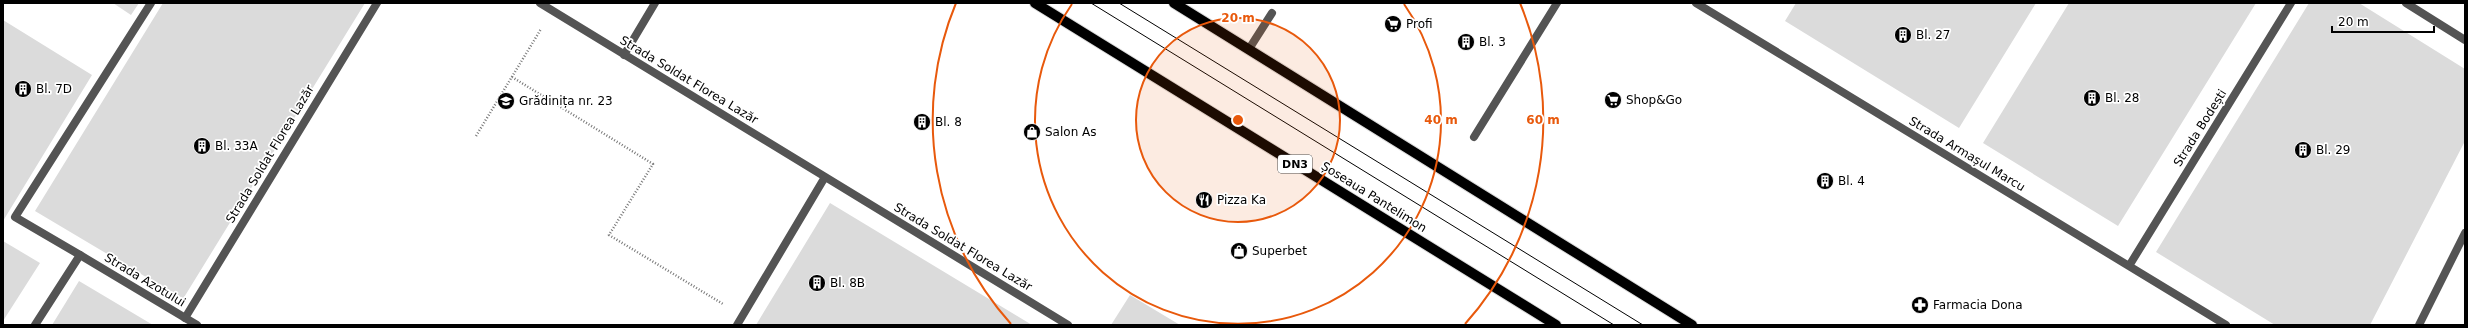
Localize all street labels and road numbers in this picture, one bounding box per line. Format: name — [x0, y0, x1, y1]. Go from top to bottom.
street label: Strada Soldat Florea Lazăr — [617, 33, 761, 127]
street label: Strada Soldat Florea Lazăr — [223, 82, 317, 226]
street label: Strada Bodești — [2171, 87, 2229, 169]
street label: Strada Armașul Marcu — [1906, 114, 2028, 194]
road number: DN3 — [1278, 155, 1312, 173]
street label: Șoseaua Pantelimon — [1319, 159, 1429, 235]
street label: Strada Soldat Florea Lazăr — [891, 200, 1035, 294]
street label: Strada Azotului — [102, 250, 188, 310]

